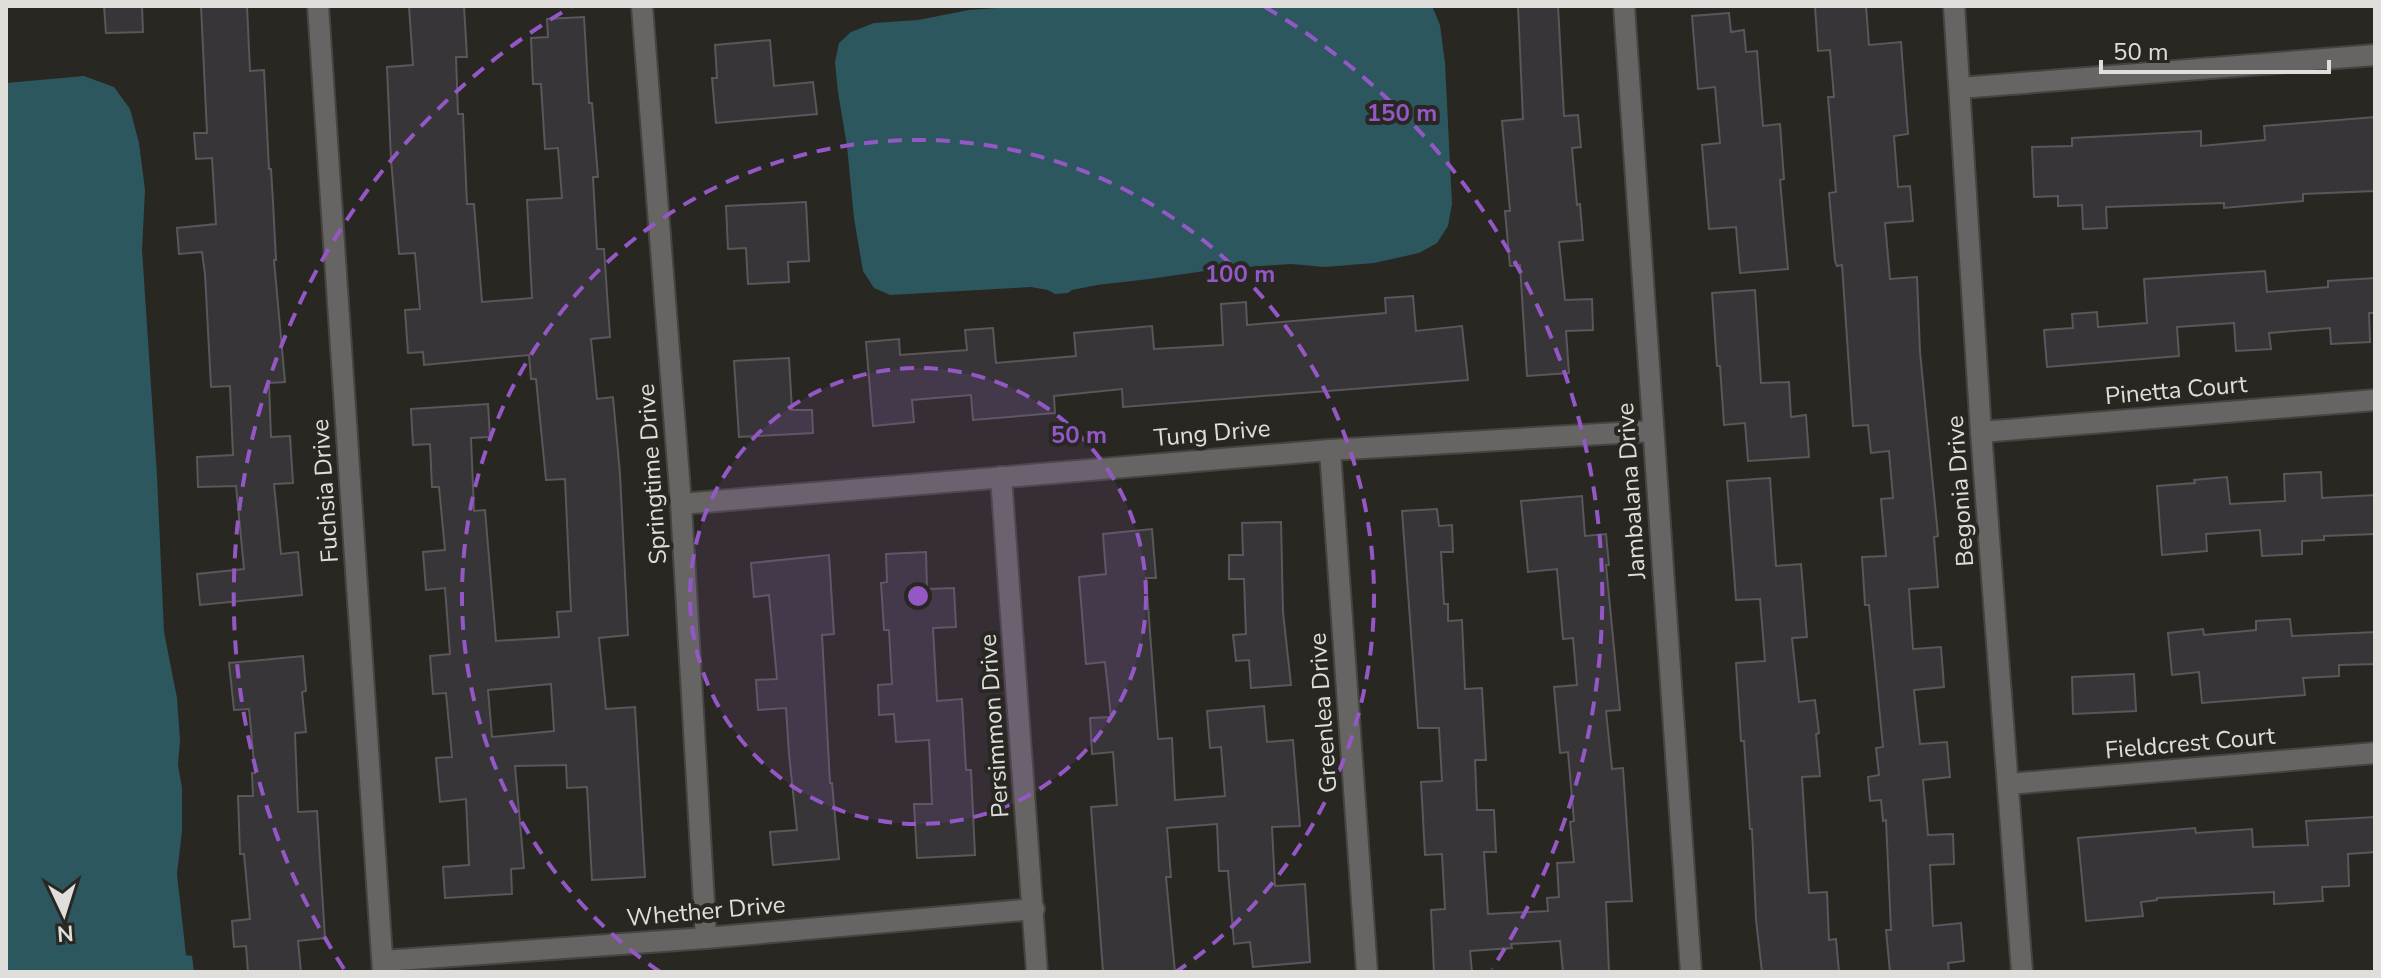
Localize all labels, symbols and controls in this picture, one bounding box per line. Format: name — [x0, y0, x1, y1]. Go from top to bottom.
scale bar — [2101, 24, 2329, 74]
text: 50 m — [2113, 36, 2169, 68]
text: 150 m — [1367, 97, 1437, 129]
text: 100 m — [1205, 258, 1275, 290]
street label: Pinetta Court — [2104, 368, 2249, 412]
street label: Springtime Drive — [630, 383, 674, 565]
street label: Jambalana Drive — [1609, 402, 1653, 581]
street label: Tung Drive — [1152, 412, 1272, 454]
street label: Begonia Drive — [1939, 414, 1981, 568]
street label: Fuchsia Drive — [304, 418, 346, 564]
text: 50 m — [1051, 419, 1107, 451]
centre of rings — [904, 582, 932, 610]
street label: Greenlea Drive — [1301, 632, 1345, 794]
street label: Persimmon Drive — [972, 633, 1016, 819]
street label: Fieldcrest Court — [2104, 720, 2277, 766]
north arrow — [24, 874, 104, 954]
street label: Whether Drive — [625, 888, 787, 934]
text: N — [56, 917, 75, 948]

